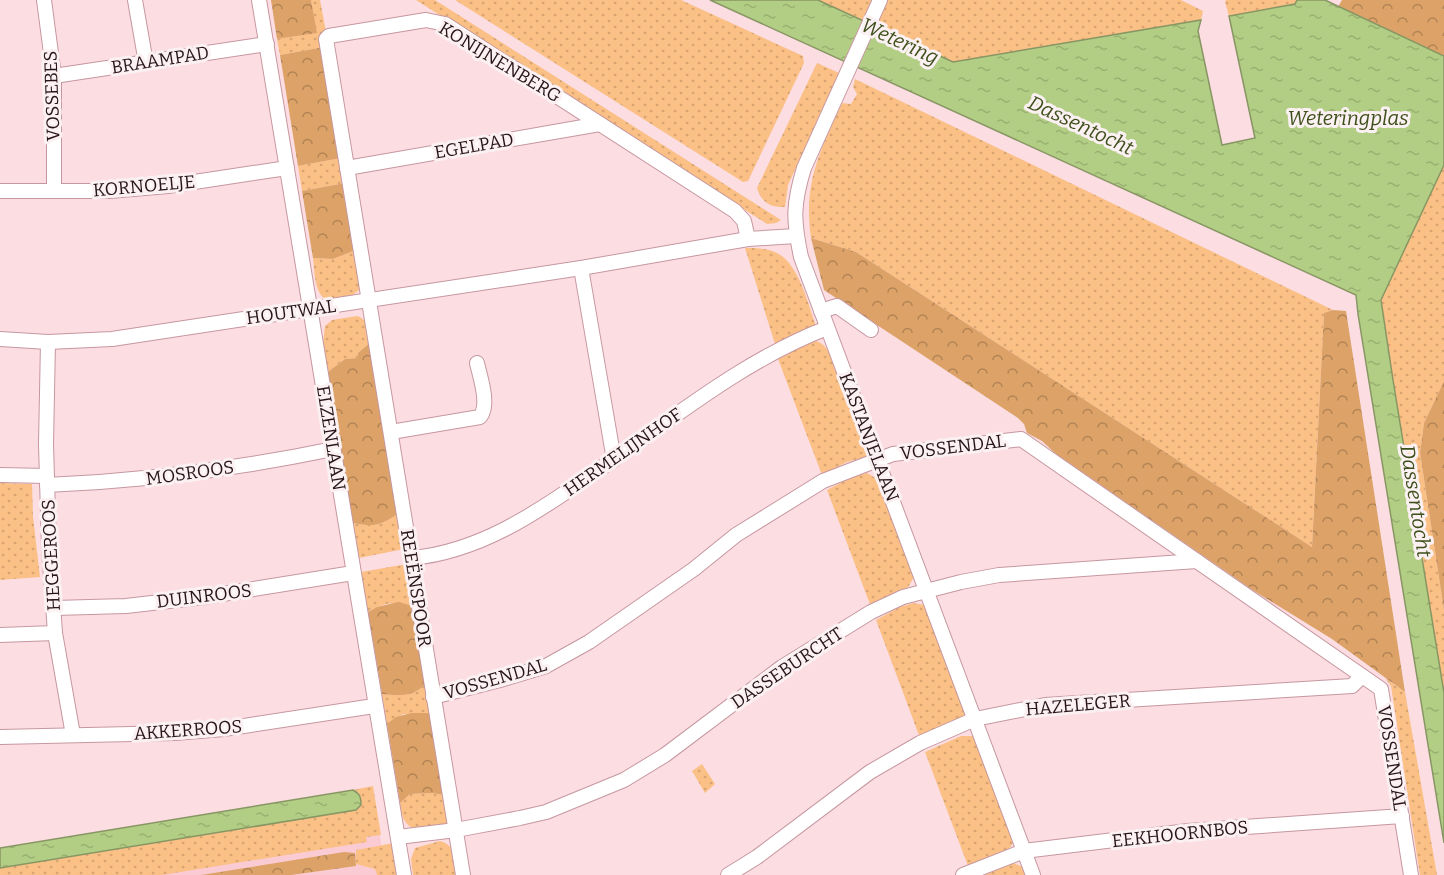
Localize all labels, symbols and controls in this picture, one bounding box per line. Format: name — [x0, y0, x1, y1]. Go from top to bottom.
water label: Wetering — [857, 13, 943, 69]
street label: KONIJNENBERG — [435, 17, 565, 107]
street label: BRAAMPAD — [110, 41, 210, 79]
street label: VOSSEBES — [39, 50, 65, 142]
water label: Dassentocht — [1025, 90, 1138, 160]
water label: Weteringplas — [1287, 106, 1409, 130]
street label: EGELPAD — [433, 128, 515, 164]
street label: KORNOELJE — [92, 171, 196, 201]
street label: HOUTWAL — [245, 295, 337, 329]
street label: KASTANJELAAN — [834, 369, 904, 505]
street label: ELZENLAAN — [312, 384, 350, 492]
street label: HERMELIJNHOF — [560, 403, 686, 501]
street label: VOSSENDAL — [899, 430, 1007, 464]
water label: Dassentocht — [1395, 443, 1437, 560]
street label: MOSROOS — [144, 456, 236, 490]
street label: HEGGEROOS — [37, 499, 65, 611]
street label: REEËNSPOOR — [396, 527, 436, 649]
street label: DUINROOS — [155, 579, 253, 613]
street label: DASSEBURCHT — [727, 622, 847, 713]
street label: VOSSENDAL — [441, 654, 549, 704]
street label: HAZELEGER — [1025, 689, 1132, 721]
street label: VOSSENDAL — [1373, 704, 1411, 812]
street label: AKKERROOS — [133, 715, 243, 745]
street label: EEKHOORNBOS — [1111, 816, 1249, 852]

